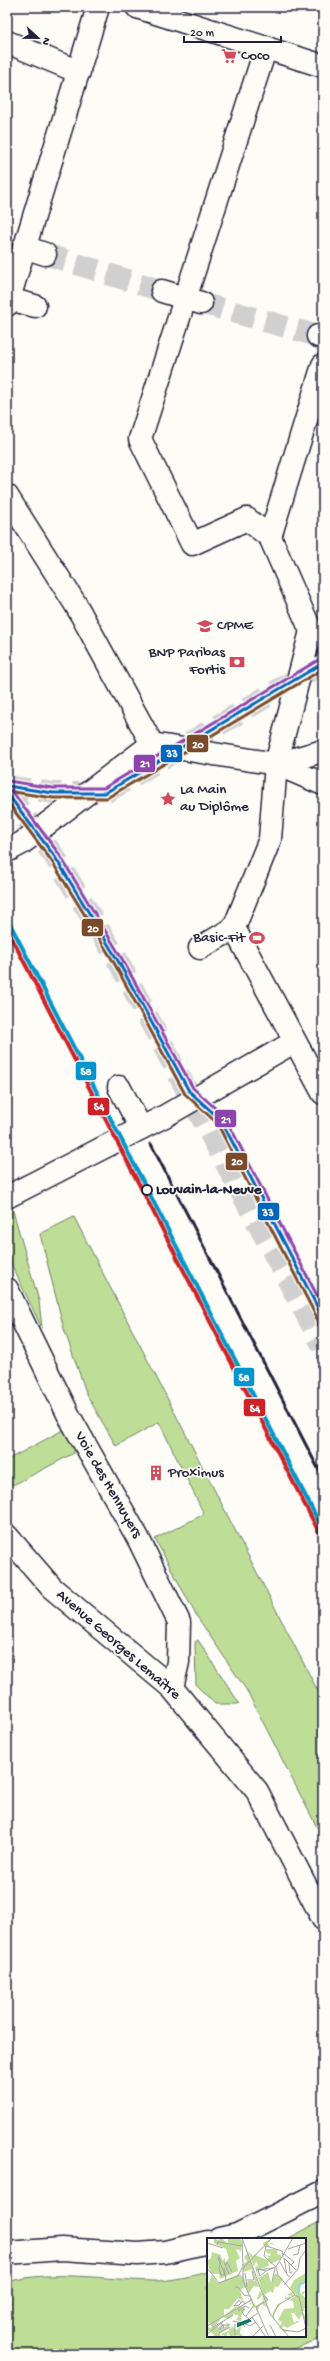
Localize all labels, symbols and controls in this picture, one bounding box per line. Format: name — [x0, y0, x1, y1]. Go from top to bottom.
north arrow — [18, 18, 58, 58]
scale bar — [184, 18, 281, 44]
text: 20 m — [190, 27, 215, 41]
text: N — [39, 35, 52, 47]
supermarket icon: Coco — [220, 47, 238, 65]
place label: Coco — [241, 47, 270, 65]
school or university icon: CPME — [196, 617, 214, 635]
place label: CPME — [217, 617, 254, 635]
place label: BNP Paribas Fortis — [148, 644, 225, 679]
bank icon: BNP Paribas Fortis — [228, 653, 246, 671]
line badge: 20 — [186, 734, 209, 753]
text: 20 — [192, 740, 205, 752]
line badge: 33 — [160, 744, 183, 763]
text: 33 — [165, 749, 178, 761]
line badge: 21 — [133, 754, 156, 773]
text: 21 — [140, 759, 150, 771]
place label: La Main au Diplôme — [180, 781, 249, 816]
place icon: La Main au Diplôme — [159, 790, 177, 808]
line badge: 20 — [81, 918, 104, 937]
text: 20 — [87, 924, 100, 936]
place label: Basic-Fit — [192, 929, 247, 947]
sports icon: Basic-Fit — [248, 929, 266, 947]
line badge: S8 — [75, 1061, 97, 1081]
text: S8 — [80, 1067, 92, 1079]
line badge: S4 — [87, 1097, 110, 1116]
text: S4 — [94, 1102, 105, 1114]
line badge: 21 — [214, 1109, 237, 1128]
text: 21 — [221, 1115, 231, 1127]
line badge: 20 — [225, 1152, 248, 1171]
text: 20 — [231, 1157, 244, 1169]
place label: Louvain-la-Neuve — [156, 1181, 263, 1199]
marker: Louvain-la-Neuve — [141, 1184, 153, 1196]
line badge: 33 — [257, 1202, 280, 1221]
text: 33 — [261, 1208, 274, 1220]
line badge: S8 — [233, 1367, 255, 1387]
text: S8 — [238, 1373, 250, 1385]
line badge: S4 — [243, 1398, 266, 1417]
text: S4 — [250, 1404, 261, 1416]
street label: Voie des Hennuyers — [70, 1428, 146, 1542]
building icon: Proximus — [147, 1464, 165, 1482]
place label: Proximus — [167, 1464, 224, 1482]
street label: Avenue Georges Lemaître — [52, 1586, 184, 1704]
inset map — [207, 2238, 306, 2337]

